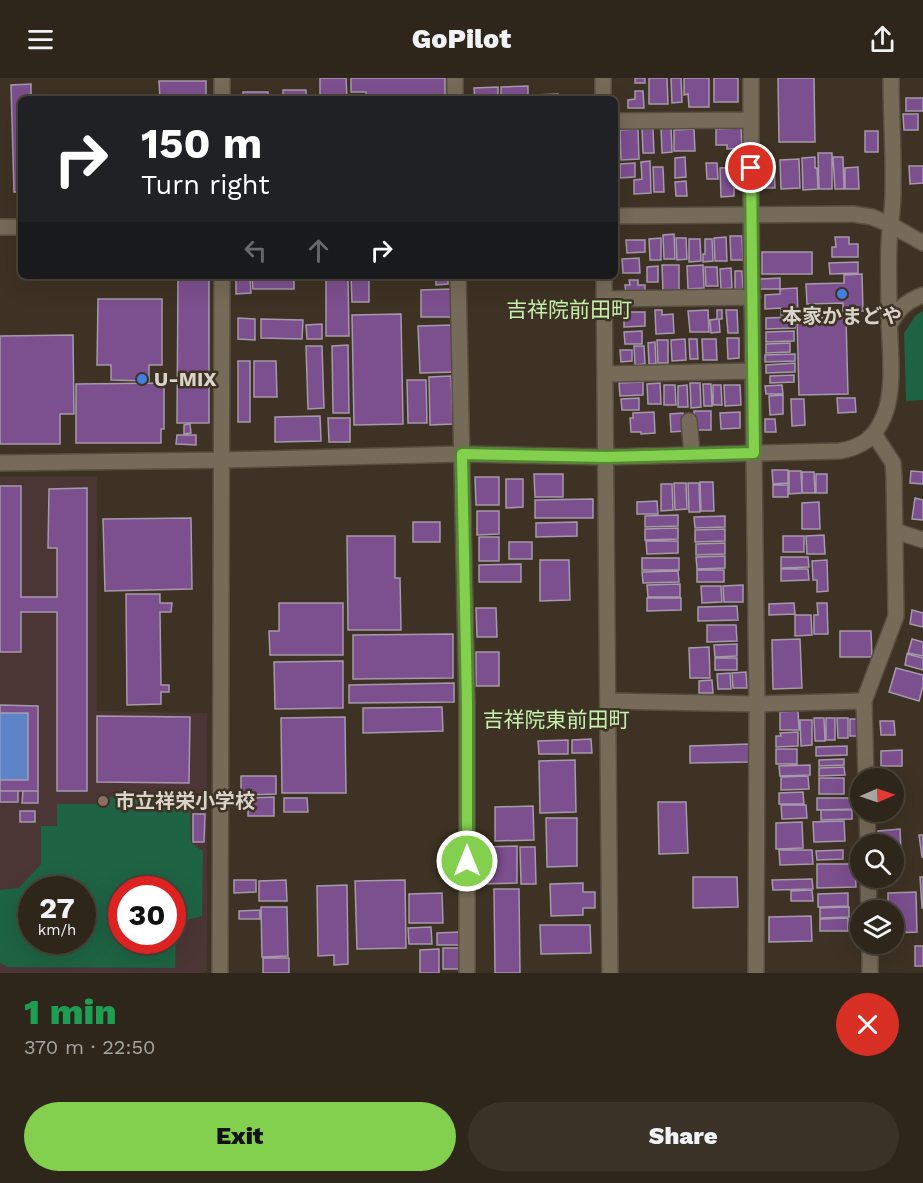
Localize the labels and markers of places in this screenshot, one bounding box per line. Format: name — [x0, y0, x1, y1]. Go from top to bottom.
pin — [725, 142, 776, 193]
marker: 本家かまどや — [835, 287, 849, 301]
place label: 本家かまどや — [782, 304, 902, 328]
place label: U-MIX — [154, 367, 217, 391]
marker: U-MIX — [135, 372, 149, 386]
place label: 市立祥栄小学校 — [115, 789, 255, 813]
marker: 市立祥栄小学校 — [96, 794, 110, 808]

